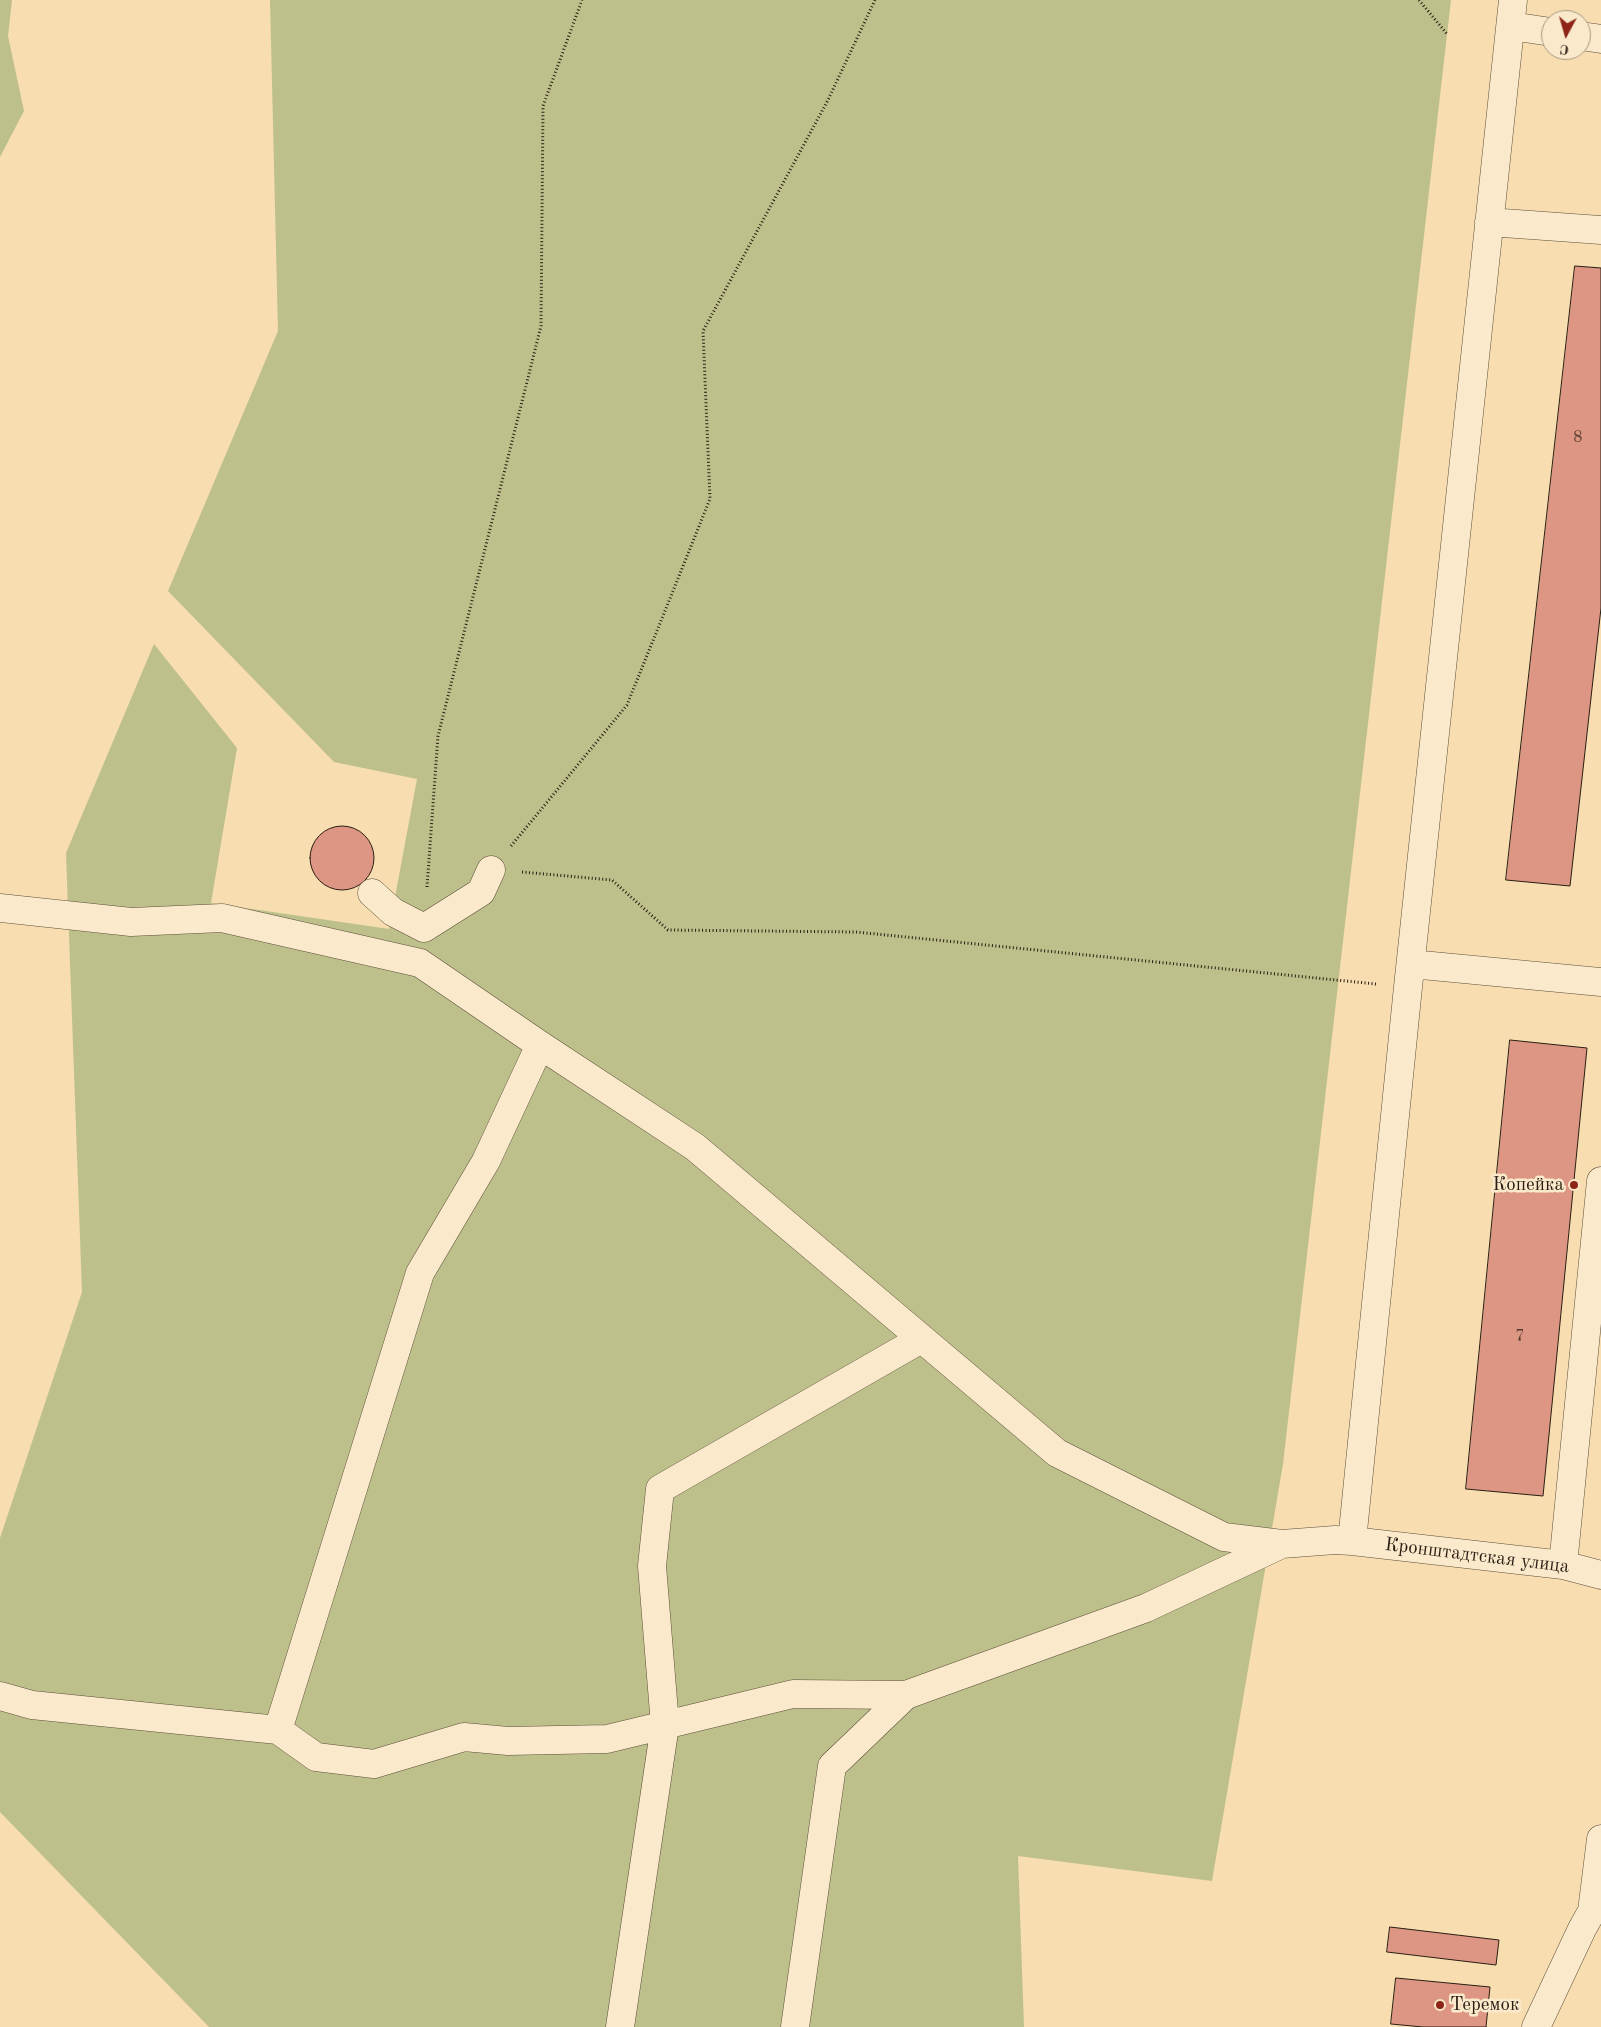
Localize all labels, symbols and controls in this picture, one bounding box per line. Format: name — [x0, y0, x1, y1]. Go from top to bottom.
north arrow — [1541, 10, 1591, 60]
text: С — [1559, 41, 1570, 56]
house number: 8 — [1573, 428, 1583, 448]
place label: Копейка — [1492, 1174, 1564, 1196]
marker: Копейка — [1568, 1179, 1580, 1191]
house number: 7 — [1515, 1327, 1525, 1347]
street label: Кронштадтская улица — [1383, 1533, 1571, 1579]
place label: Теремок — [1450, 1994, 1520, 2016]
marker: Теремок — [1434, 1999, 1446, 2011]

